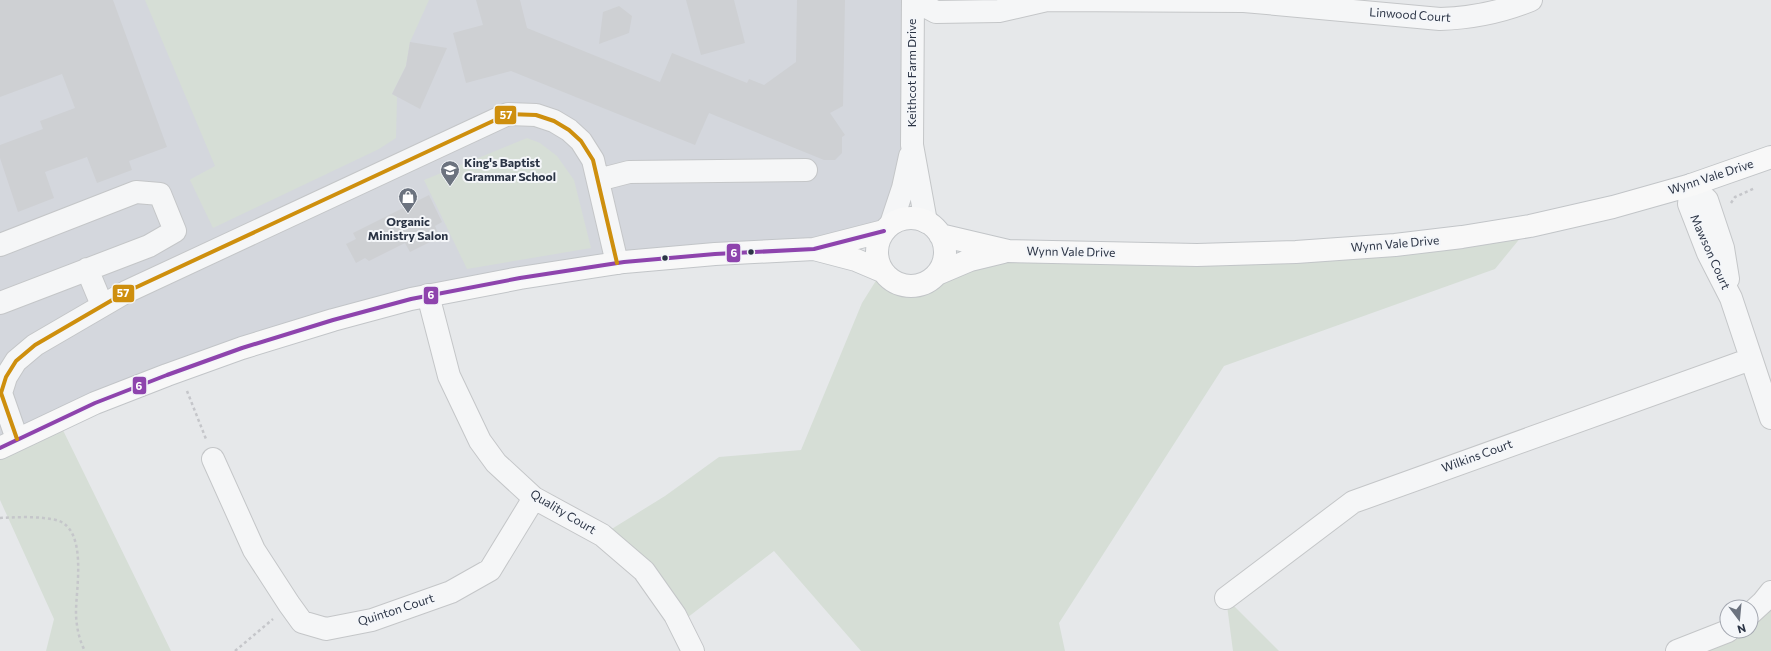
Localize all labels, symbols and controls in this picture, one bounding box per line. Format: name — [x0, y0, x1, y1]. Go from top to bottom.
street label: Linwood Court — [1369, 4, 1451, 24]
street label: Keithcot Farm Drive — [904, 19, 918, 127]
line badge: 57 — [494, 105, 517, 125]
text: 57 — [500, 108, 512, 121]
place label: King's Baptist Grammar School — [464, 155, 556, 183]
street label: Wynn Vale Drive — [1666, 156, 1755, 196]
school or university icon: King's Baptist Grammar School — [439, 159, 461, 187]
shop icon: Organic Ministry Salon — [397, 186, 419, 214]
street label: Mawson Court — [1688, 212, 1734, 291]
place label: Organic Ministry Salon — [368, 214, 448, 242]
street label: Wynn Vale Drive — [1350, 232, 1440, 254]
line badge: 6 — [726, 243, 741, 263]
street label: Wynn Vale Drive — [1027, 243, 1115, 259]
text: 6 — [731, 246, 738, 259]
unlabelled marker — [746, 247, 756, 257]
unlabelled marker — [660, 253, 670, 263]
line badge: 57 — [112, 284, 135, 303]
text: 57 — [117, 286, 129, 299]
line badge: 6 — [423, 286, 439, 305]
text: 6 — [428, 288, 435, 301]
line badge: 6 — [132, 376, 147, 395]
text: 6 — [136, 379, 143, 392]
street label: Wilkins Court — [1439, 436, 1514, 474]
street label: Quality Court — [528, 486, 599, 536]
street label: Quinton Court — [356, 590, 436, 628]
north arrow — [1719, 599, 1759, 639]
text: N — [1736, 622, 1748, 636]

